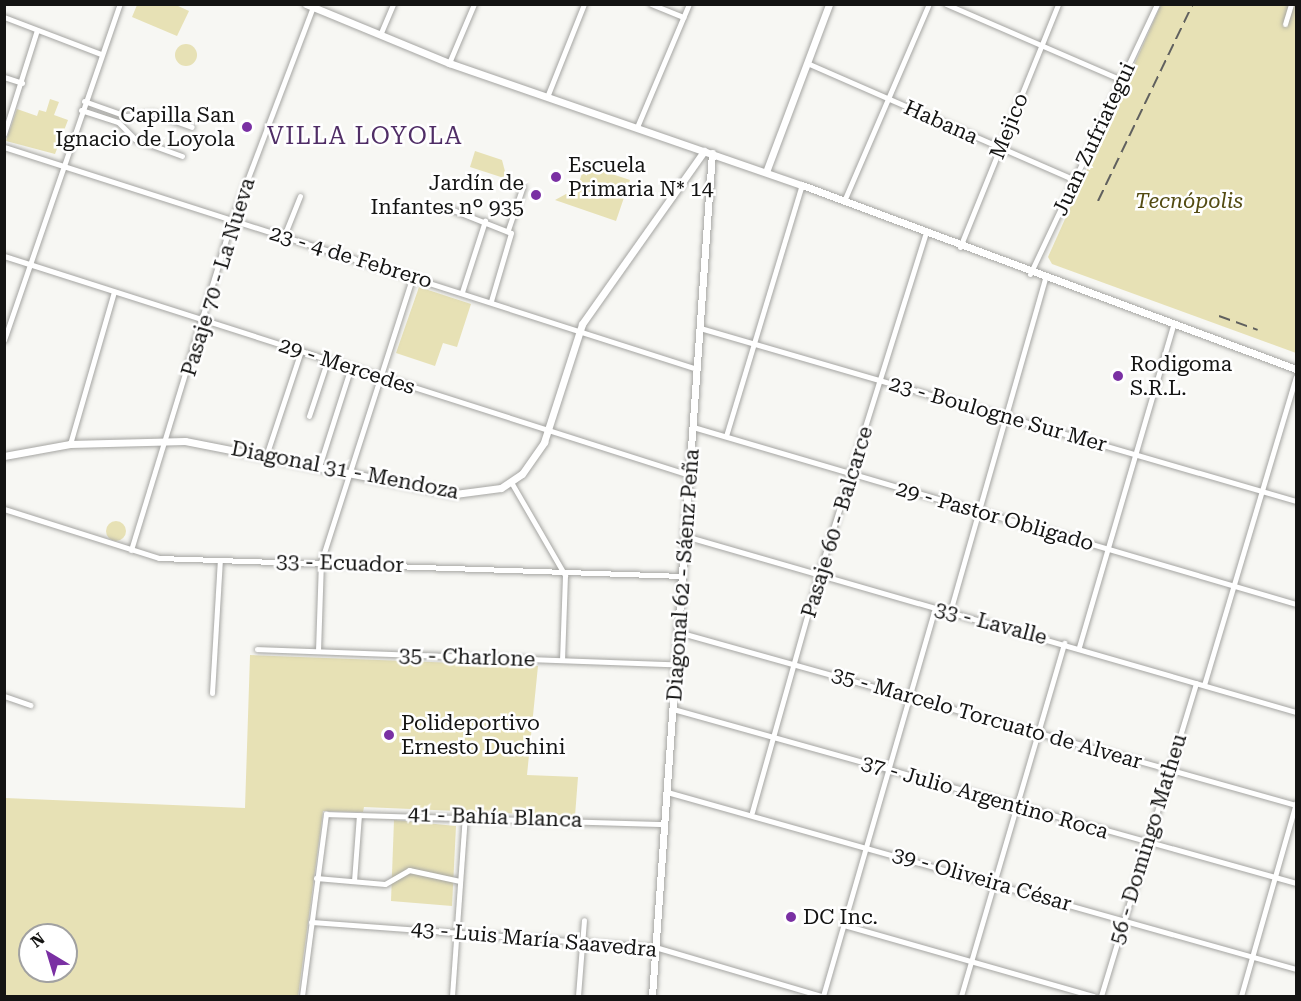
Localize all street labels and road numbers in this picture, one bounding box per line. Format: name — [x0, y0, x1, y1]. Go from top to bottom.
street label: Juan Zufriategui — [1047, 58, 1141, 220]
street label: Mejico — [984, 89, 1034, 163]
street label: Habana — [900, 95, 982, 149]
street label: Pasaje 70 - La Nueva — [176, 175, 260, 379]
street label: 23 - 4 de Febrero — [267, 220, 435, 294]
street label: 29 - Mercedes — [276, 332, 418, 400]
street label: 23 - Boulogne Sur Mer — [886, 371, 1110, 457]
street label: Pasaje 60 - Balcarce — [796, 423, 878, 621]
street label: Diagonal 31 - Mendoza — [229, 436, 461, 504]
street label: Diagonal 62 - Sáenz Peña — [662, 448, 704, 702]
street label: 29 - Pastor Obligado — [893, 476, 1097, 556]
street label: 33 - Ecuador — [276, 548, 404, 578]
street label: 33 - Lavalle — [932, 596, 1050, 650]
street label: 35 - Charlone — [398, 642, 536, 672]
street label: 35 - Marcelo Torcuato de Alvear — [829, 662, 1145, 774]
street label: 56 - Domingo Matheu — [1104, 731, 1192, 947]
street label: 37 - Julio Argentino Roca — [859, 750, 1111, 844]
street label: 41 - Bahía Blanca — [407, 801, 583, 833]
street label: 39 - Oliveira César — [890, 841, 1074, 917]
street label: 43 - Luis María Saavedra — [410, 916, 658, 962]

